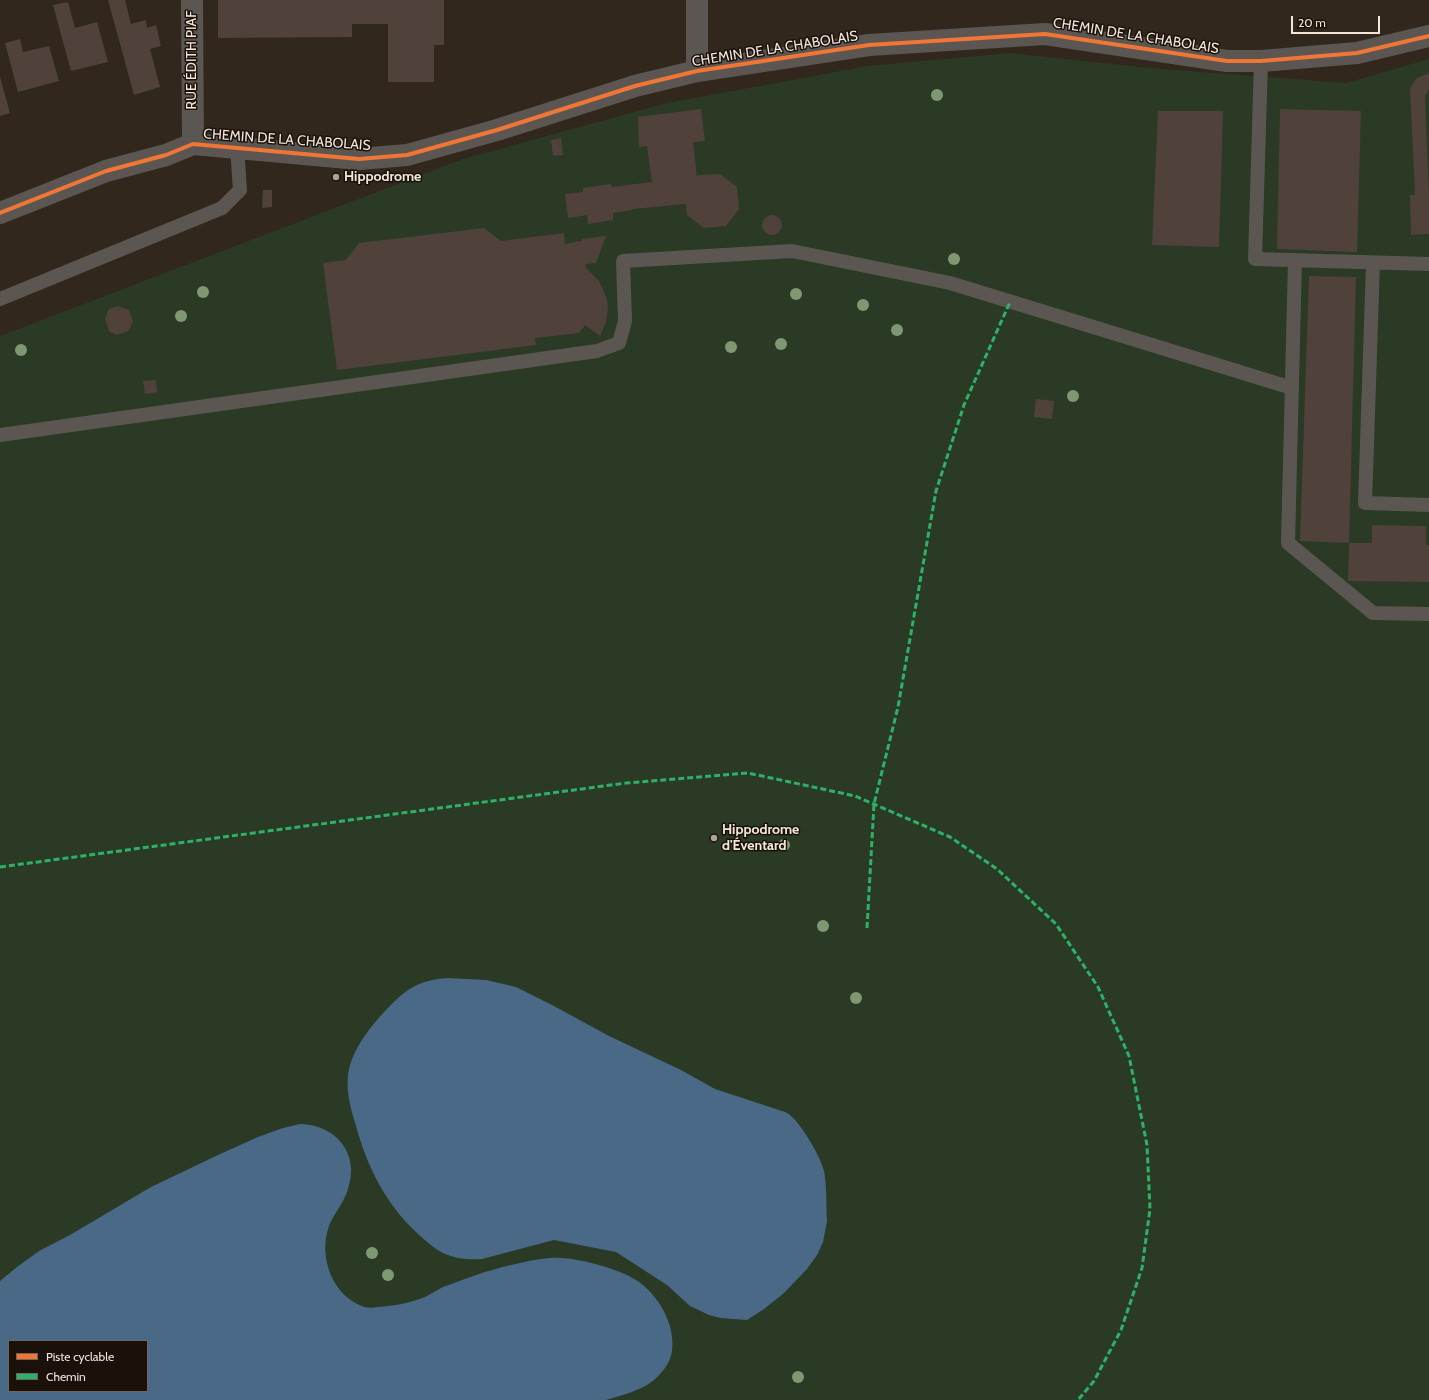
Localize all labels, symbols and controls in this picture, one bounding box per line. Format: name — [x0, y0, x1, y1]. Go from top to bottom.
scale bar — [1293, 8, 1382, 34]
street label: RUE ÉDITH PIAF — [184, 10, 200, 110]
street label: CHEMIN DE LA CHABOLAIS — [1052, 15, 1220, 57]
text: 20 m — [1298, 15, 1326, 30]
street label: CHEMIN DE LA CHABOLAIS — [691, 28, 859, 70]
street label: CHEMIN DE LA CHABOLAIS — [203, 126, 371, 154]
place label: Hippodrome — [344, 169, 421, 185]
marker: Hippodrome — [331, 172, 341, 182]
place label: Hippodrome d'Éventard — [722, 822, 799, 854]
marker: Hippodrome d'Éventard — [709, 833, 719, 843]
legend — [8, 1340, 148, 1392]
text: Piste cyclable — [46, 1349, 114, 1364]
text: Chemin — [46, 1369, 86, 1384]

